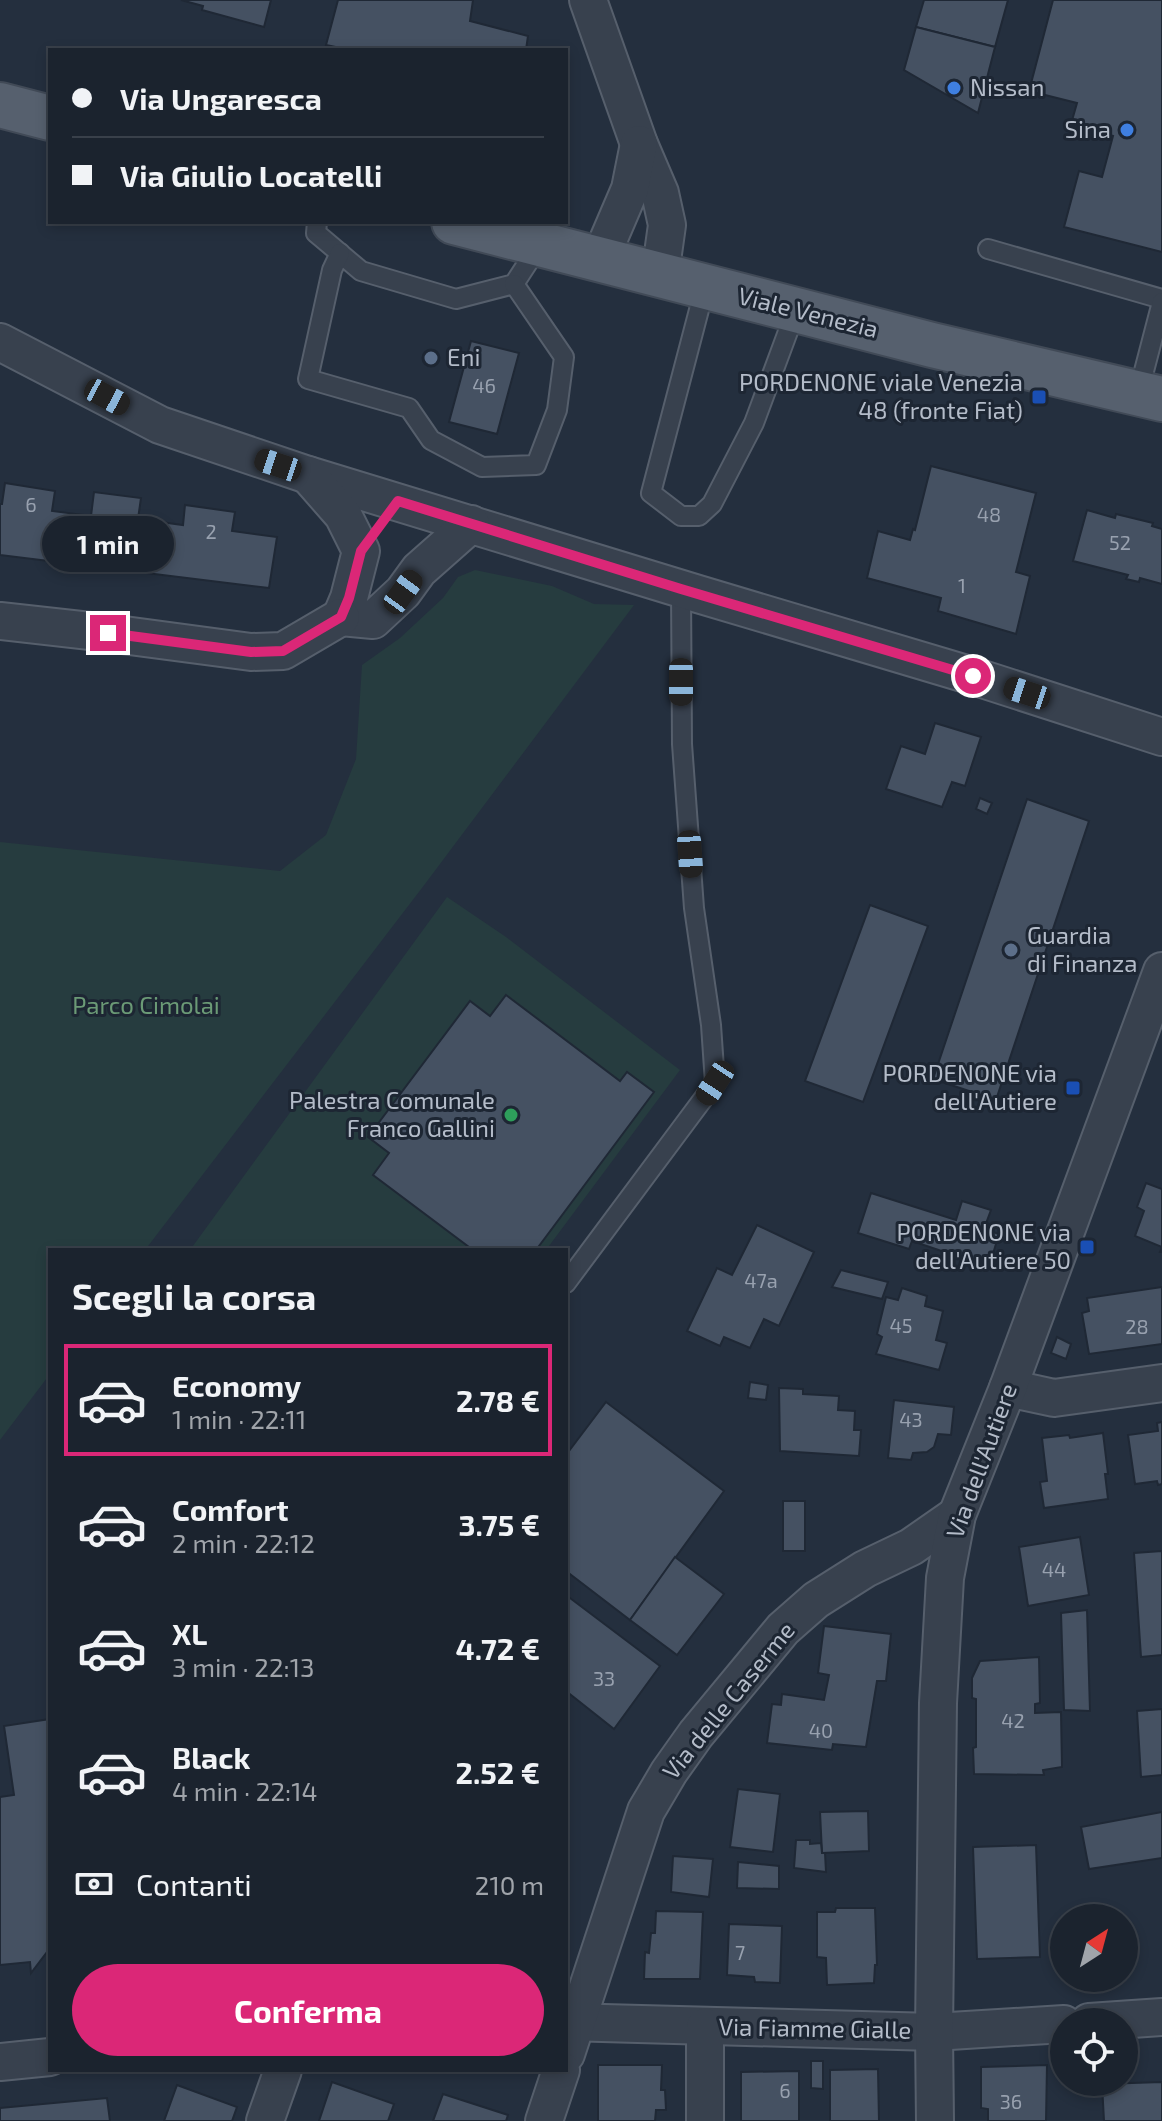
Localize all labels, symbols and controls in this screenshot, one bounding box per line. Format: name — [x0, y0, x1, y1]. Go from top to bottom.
place label: Nissan — [970, 72, 1044, 101]
marker: Nissan — [945, 79, 963, 97]
text: Via Ungaresca — [120, 80, 322, 116]
place label: Sina — [1064, 114, 1111, 143]
marker: Sina — [1118, 121, 1136, 139]
text: Via Giulio Locatelli — [120, 157, 382, 193]
street label: Viale Venezia — [735, 280, 881, 343]
place label: Eni — [447, 342, 480, 371]
marker: Eni — [422, 349, 440, 367]
place label: PORDENONE viale Venezia 48 (fronte Fiat) — [739, 367, 1023, 424]
house number: 46 — [472, 373, 496, 397]
car — [80, 375, 134, 419]
marker: PORDENONE viale Venezia 48 (fronte Fiat) — [1030, 388, 1048, 406]
car — [251, 446, 305, 484]
house number: 6 — [25, 492, 37, 516]
house number: 48 — [977, 502, 1001, 526]
callout: 1 min — [42, 517, 174, 573]
house number: 2 — [205, 519, 217, 543]
text: 1 min — [77, 528, 139, 559]
house number: 52 — [1109, 530, 1131, 554]
car — [379, 566, 427, 618]
house number: 1 — [958, 573, 966, 597]
route end — [90, 615, 126, 651]
car — [669, 658, 693, 706]
route start — [955, 658, 991, 694]
car — [1000, 674, 1054, 712]
car — [676, 829, 704, 879]
place label: Guardia di Finanza — [1027, 920, 1137, 977]
marker: Guardia di Finanza — [1002, 941, 1020, 959]
park label: Parco Cimolai — [72, 990, 220, 1019]
car — [692, 1056, 738, 1110]
place label: PORDENONE via dell'Autiere — [883, 1058, 1057, 1115]
marker: PORDENONE via dell'Autiere — [1064, 1079, 1082, 1097]
place label: Palestra Comunale Franco Gallini — [289, 1085, 495, 1142]
marker: Palestra Comunale Franco Gallini — [502, 1106, 520, 1124]
place label: PORDENONE via dell'Autiere 50 — [897, 1217, 1071, 1274]
marker: PORDENONE via dell'Autiere 50 — [1078, 1238, 1096, 1256]
house number: 47a — [744, 1268, 778, 1292]
text: Scegli la corsa — [72, 1274, 316, 1317]
house number: 45 — [889, 1313, 913, 1337]
house number: 28 — [1125, 1314, 1149, 1338]
icon: car — [76, 1364, 148, 1436]
text: Economy — [172, 1367, 301, 1403]
street label: Via dell'Autiere — [939, 1379, 1022, 1542]
text: 2.78 € — [456, 1382, 540, 1418]
text: 1 min · 22:11 — [172, 1403, 306, 1434]
house number: 43 — [899, 1407, 923, 1431]
icon: car — [76, 1488, 148, 1560]
text: Comfort — [172, 1491, 289, 1527]
text: 3.75 € — [459, 1506, 540, 1542]
text: 2 min · 22:12 — [172, 1527, 315, 1558]
house number: 44 — [1042, 1557, 1066, 1581]
icon: car — [76, 1612, 148, 1684]
text: XL — [172, 1615, 207, 1651]
street label: Via delle Caserme — [656, 1616, 800, 1784]
text: 4.72 € — [456, 1630, 540, 1666]
text: 3 min · 22:13 — [172, 1651, 314, 1682]
house number: 33 — [593, 1666, 615, 1690]
house number: 42 — [1001, 1708, 1025, 1732]
house number: 40 — [809, 1718, 833, 1742]
icon: car — [76, 1736, 148, 1808]
text: Black — [172, 1739, 250, 1775]
text: 2.52 € — [456, 1754, 540, 1790]
text: 4 min · 22:14 — [172, 1775, 318, 1806]
icon: cash — [72, 1862, 116, 1906]
text: Contanti — [136, 1866, 252, 1902]
text: 210 m — [475, 1869, 544, 1900]
north arrow — [1050, 1904, 1138, 1992]
map controls — [1050, 1904, 1138, 2096]
house number: 7 — [735, 1940, 745, 1964]
button: Conferma — [72, 1964, 544, 2056]
button: locate — [1050, 2008, 1138, 2096]
street label: Via Fiamme Gialle — [718, 2011, 912, 2044]
house number: 6 — [779, 2078, 791, 2102]
house number: 36 — [1000, 2089, 1022, 2113]

